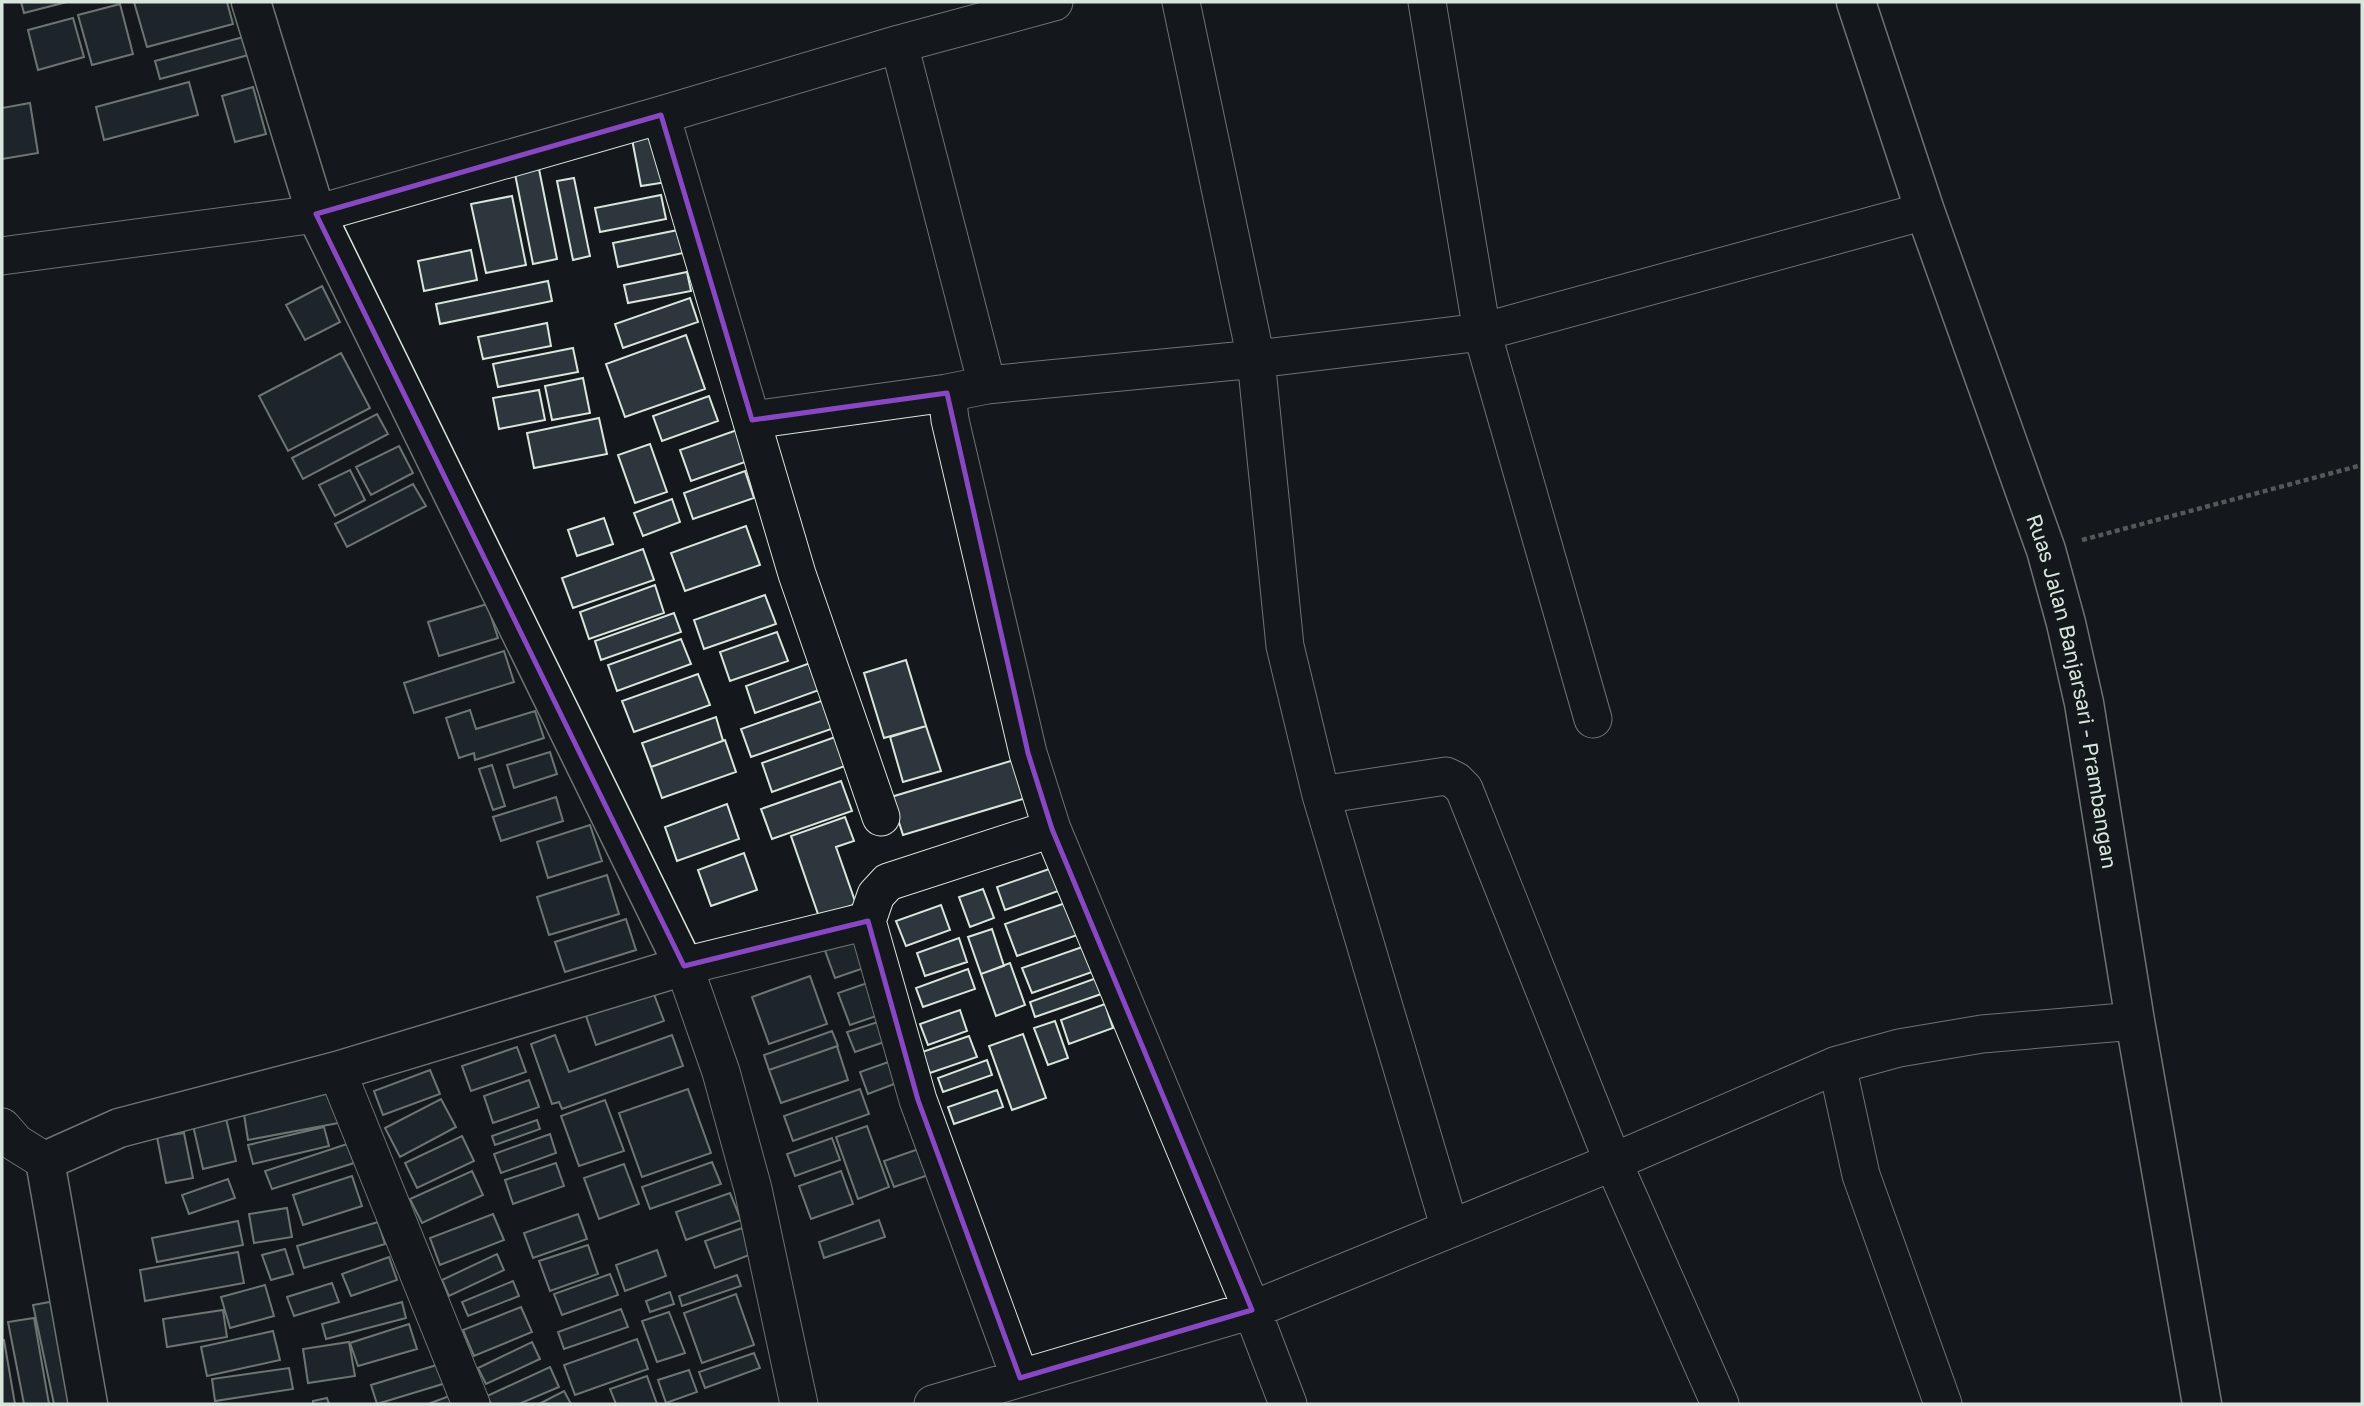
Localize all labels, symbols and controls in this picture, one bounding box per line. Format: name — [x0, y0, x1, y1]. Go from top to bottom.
street label: Ruas Jalan Banjarsari - Prambangan — [2021, 510, 2123, 871]

